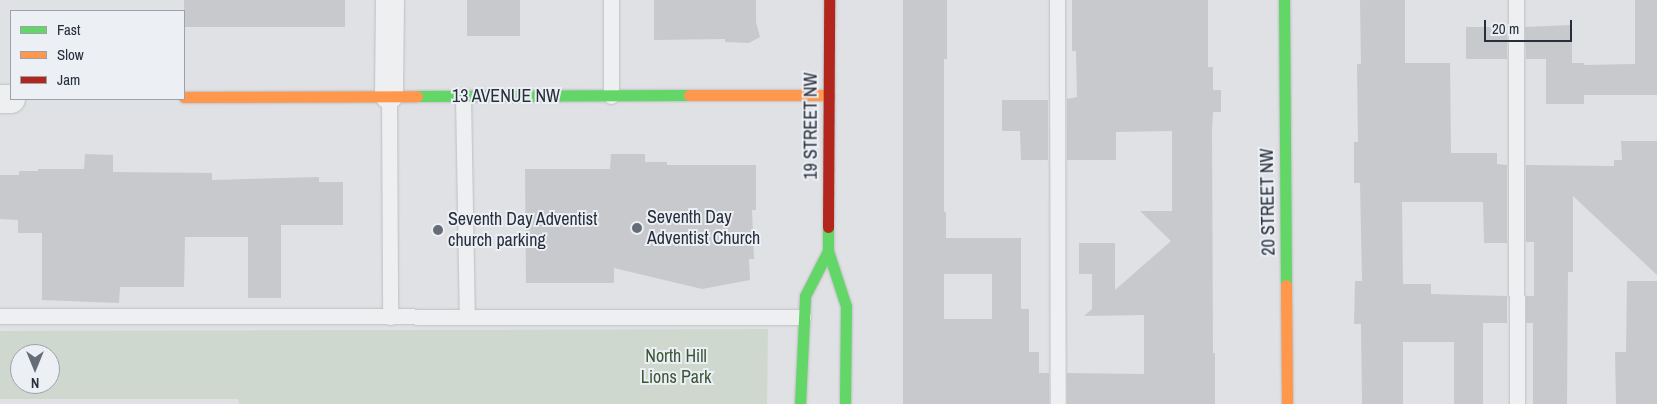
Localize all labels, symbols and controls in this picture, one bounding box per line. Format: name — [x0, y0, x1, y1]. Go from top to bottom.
legend — [10, 10, 185, 100]
scale bar — [1487, 10, 1574, 42]
text: 20 m — [1492, 18, 1519, 39]
text: Fast — [57, 19, 80, 40]
text: Slow — [57, 44, 84, 65]
text: Jam — [57, 69, 80, 90]
street label: 19 STREET NW — [800, 72, 822, 180]
street label: 13 AVENUE NW — [452, 85, 560, 107]
street label: 20 STREET NW — [1256, 148, 1280, 256]
place label: Seventh Day Adventist Church — [647, 207, 760, 250]
place label: Seventh Day Adventist church parking — [448, 209, 598, 252]
marker: Seventh Day Adventist Church — [631, 222, 643, 234]
marker: Seventh Day Adventist church parking — [432, 224, 444, 236]
north arrow — [10, 344, 60, 394]
park label: North Hill Lions Park — [641, 346, 711, 388]
text: N — [31, 374, 39, 392]

